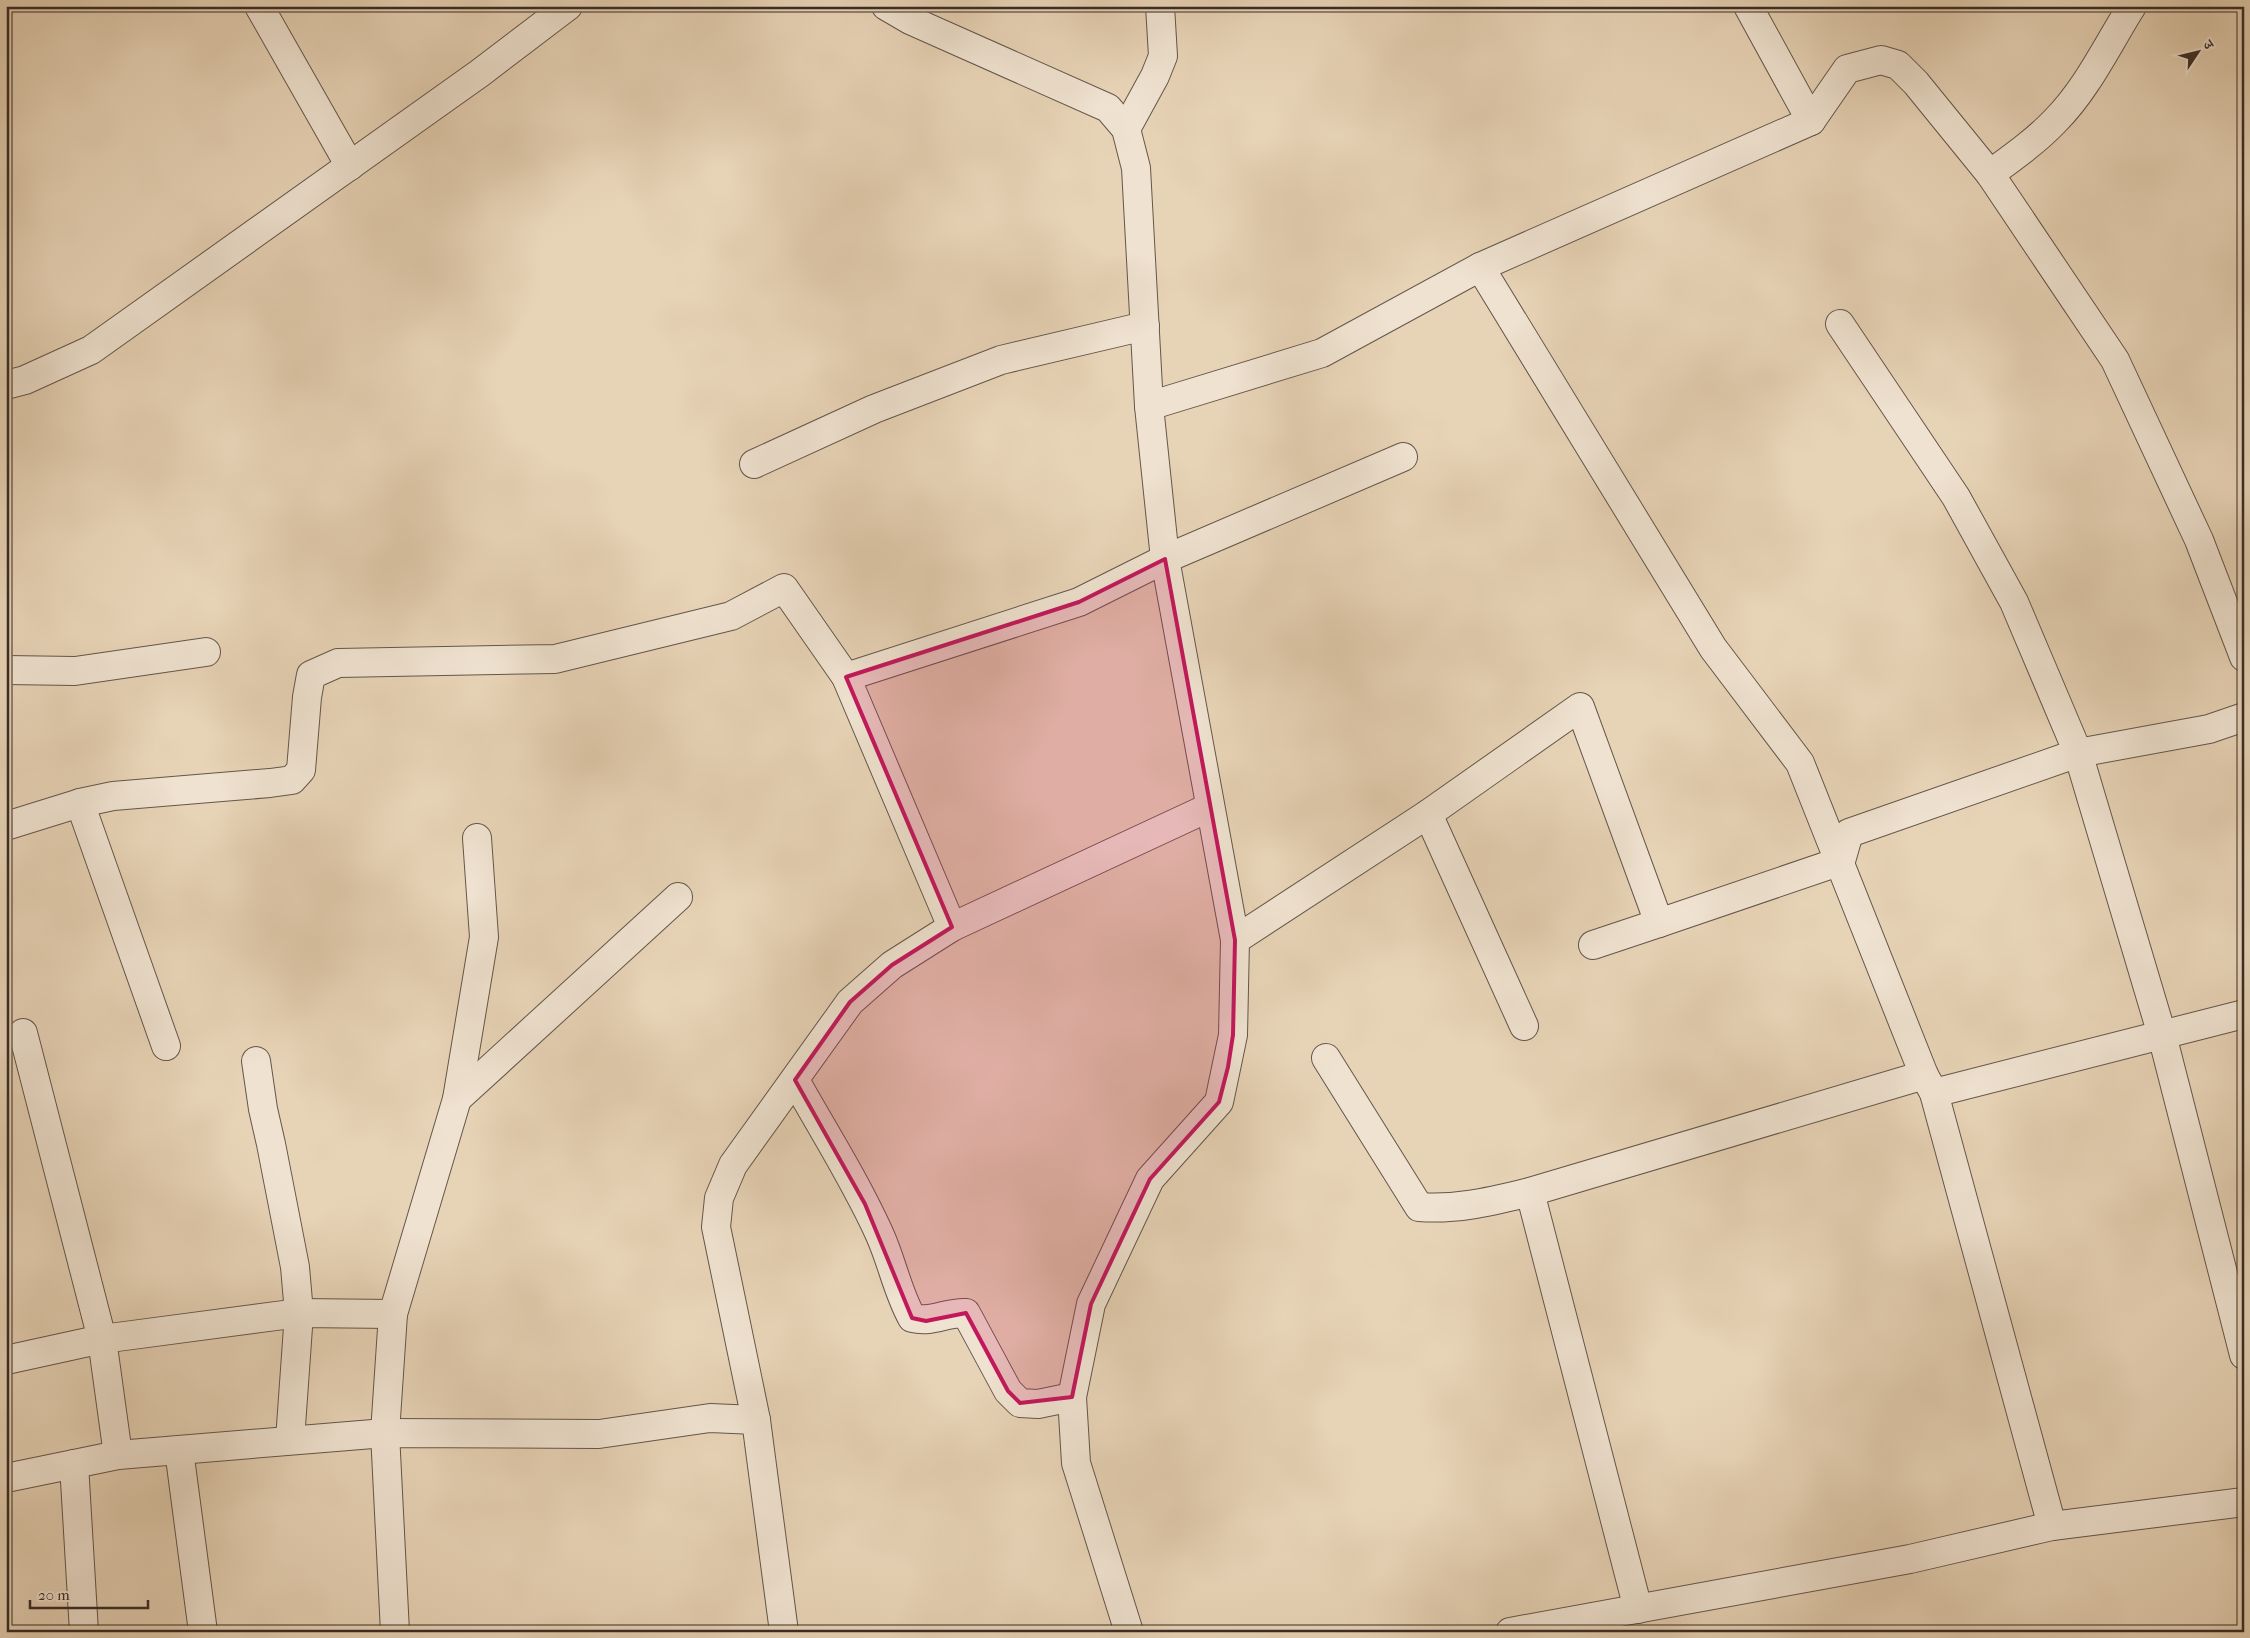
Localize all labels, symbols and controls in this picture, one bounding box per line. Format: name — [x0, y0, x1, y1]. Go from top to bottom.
north arrow — [2172, 28, 2222, 78]
text: उ — [2199, 36, 2218, 53]
scale bar — [30, 1578, 148, 1610]
text: 20 m — [38, 1586, 70, 1604]

